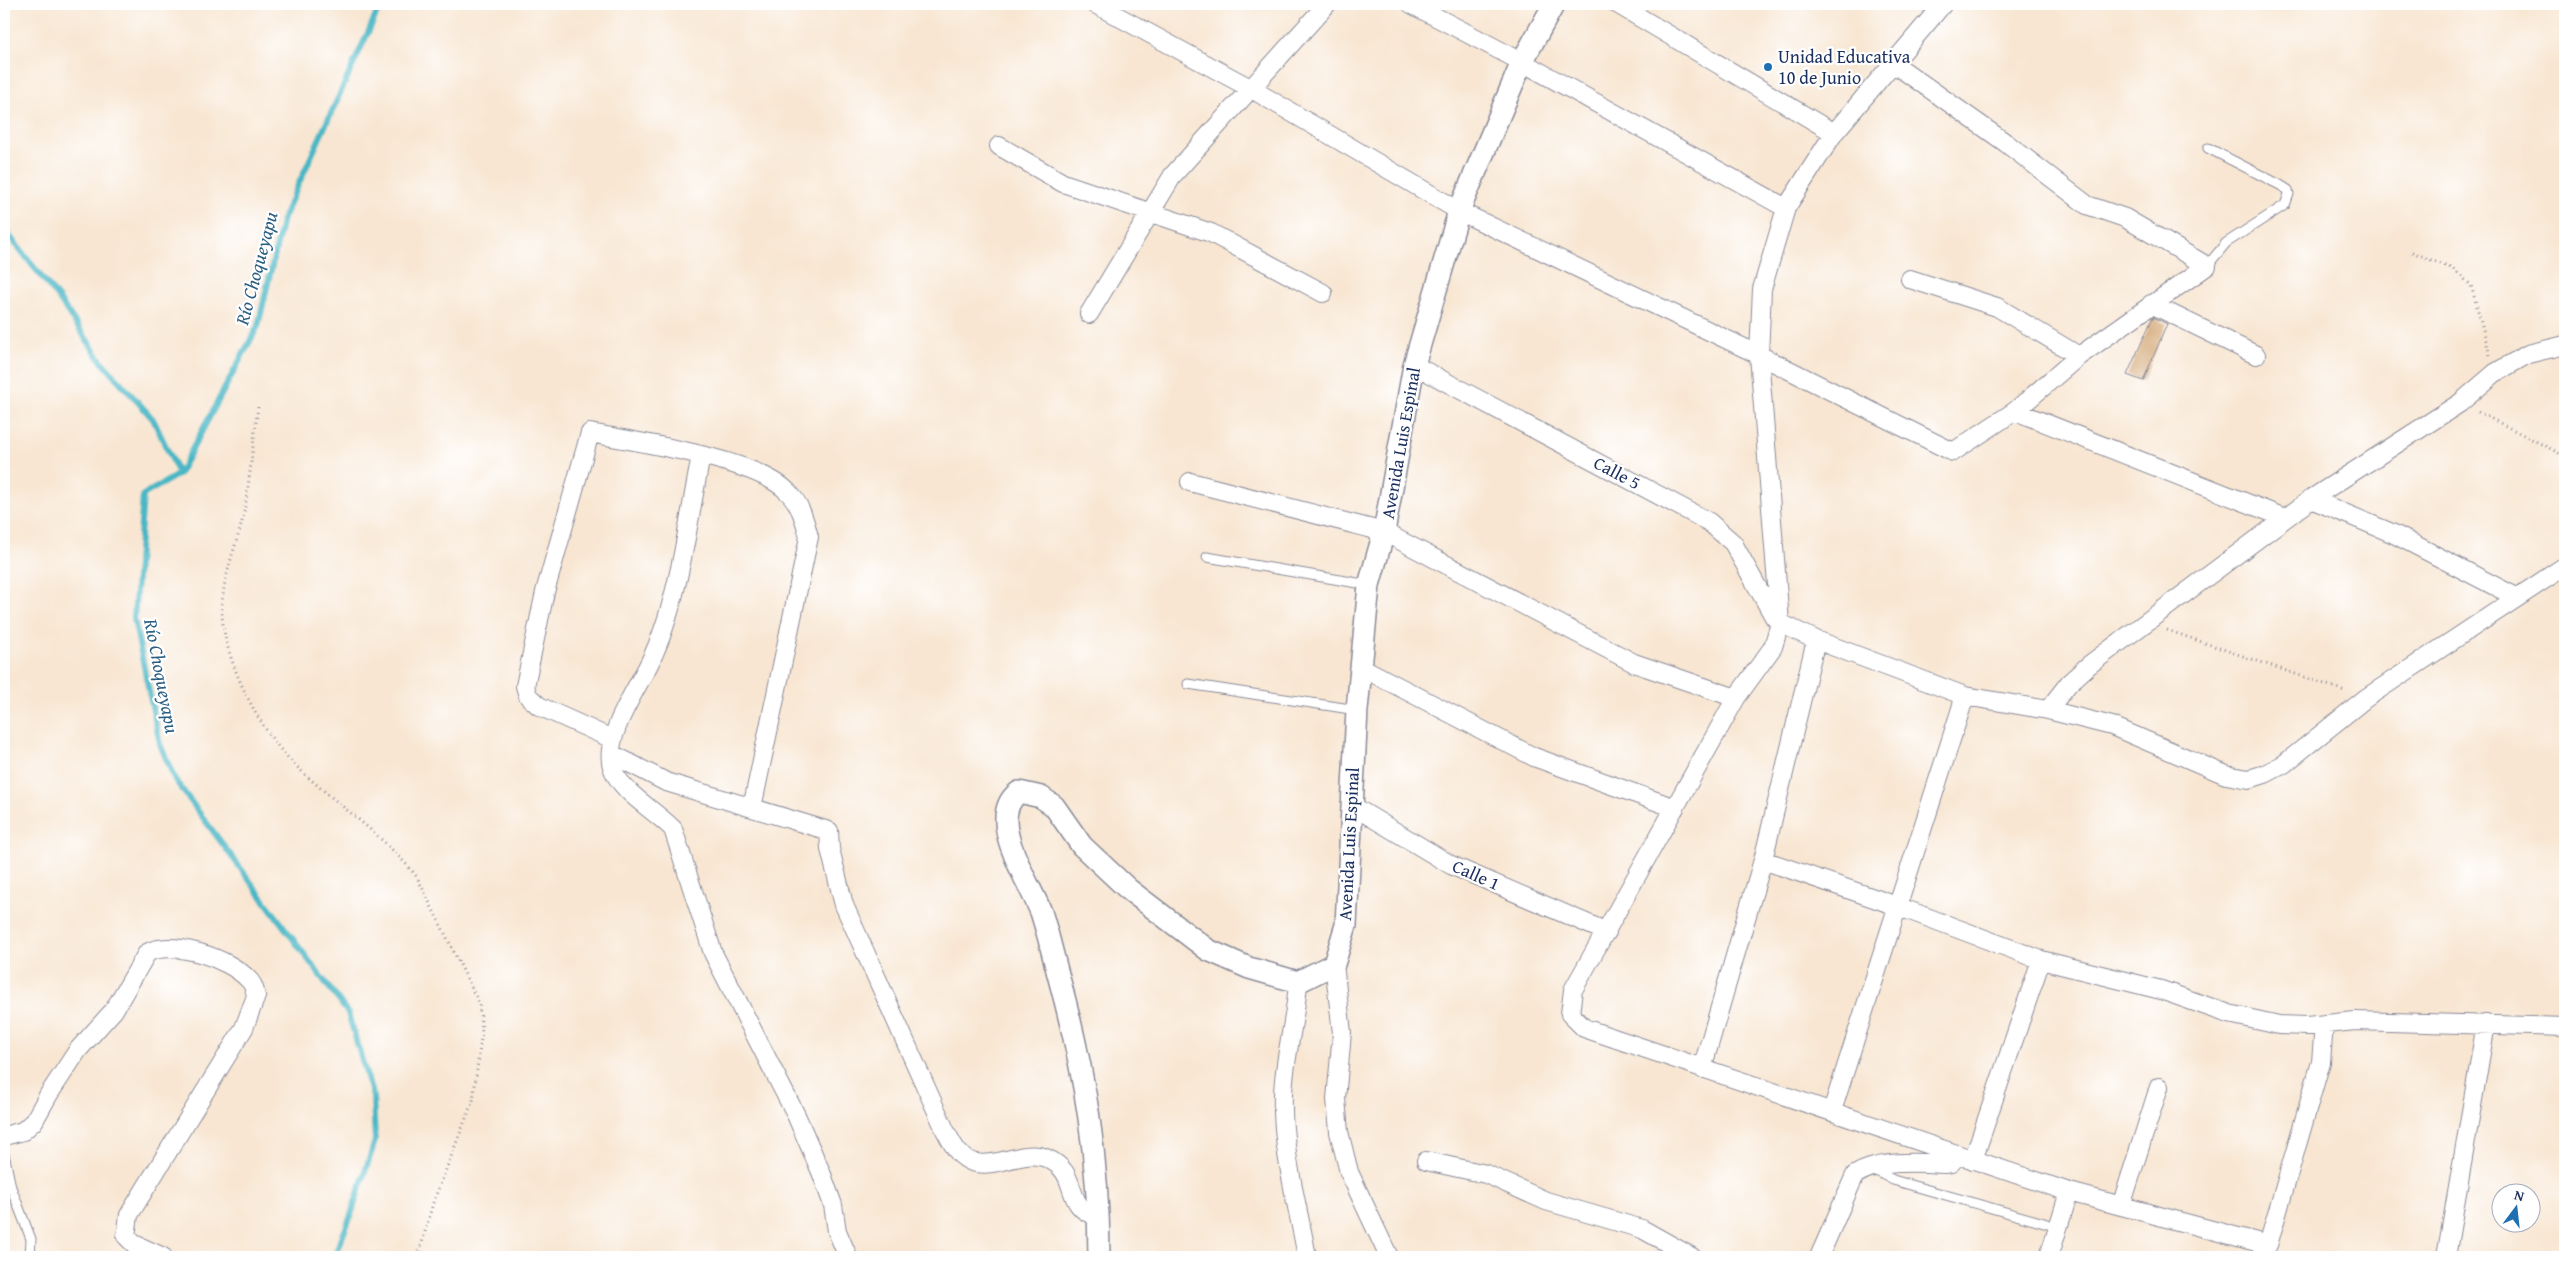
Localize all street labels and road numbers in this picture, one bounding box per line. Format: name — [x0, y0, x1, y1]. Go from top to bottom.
street label: Avenida Luis Espinal — [1374, 365, 1427, 521]
street label: Calle 5 — [1589, 449, 1645, 496]
street label: Avenida Luis Espinal — [1331, 767, 1366, 921]
street label: Calle 1 — [1448, 852, 1504, 897]

